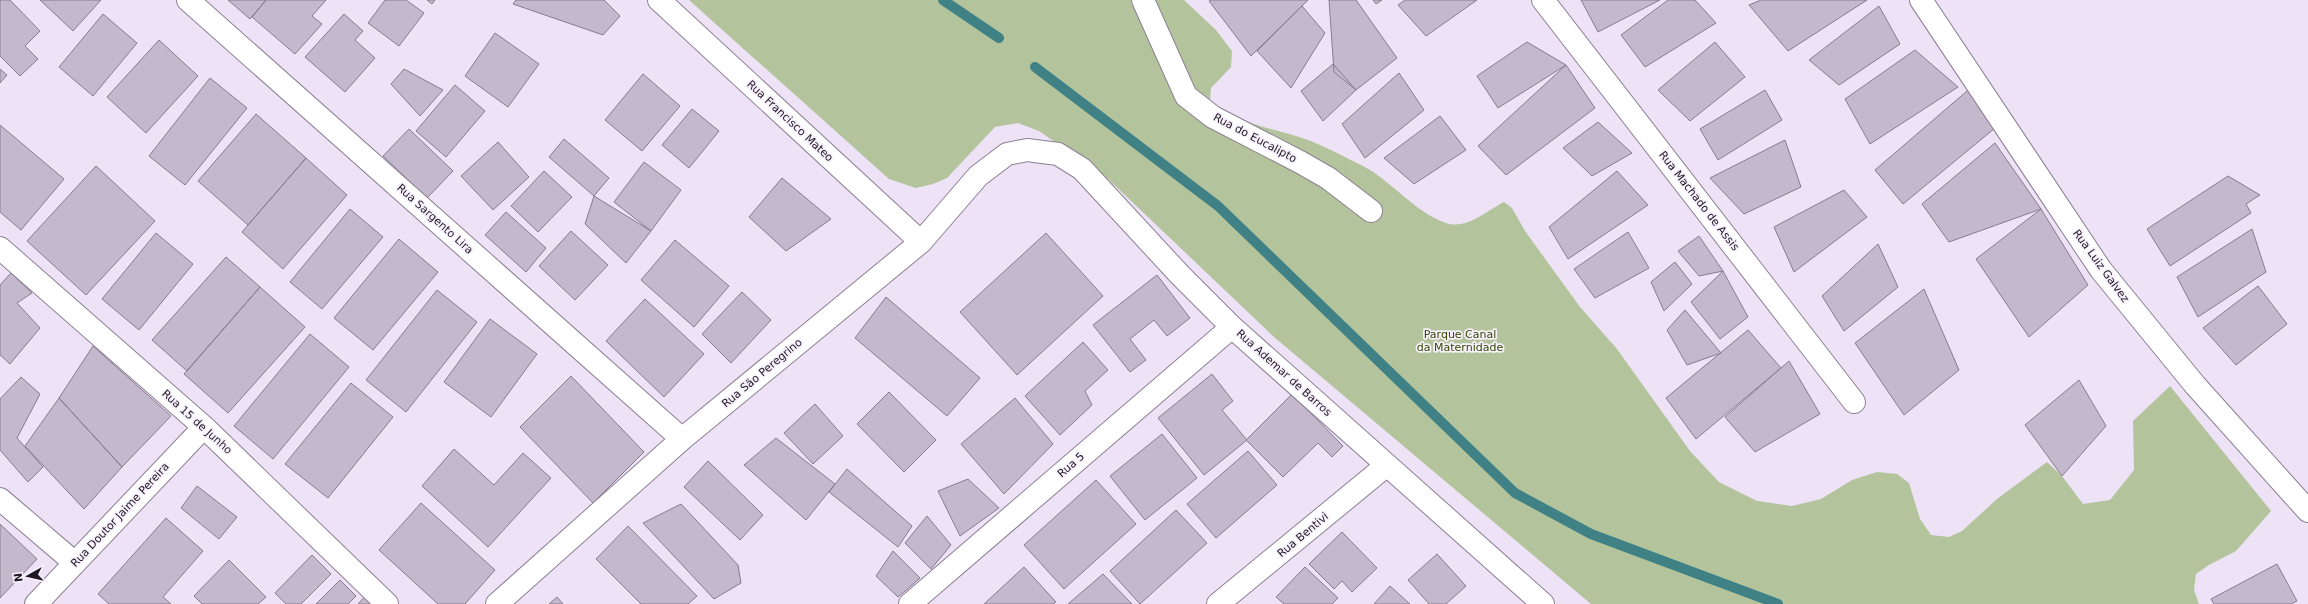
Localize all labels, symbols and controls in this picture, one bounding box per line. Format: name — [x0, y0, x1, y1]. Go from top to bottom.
street label: Rua Francisco Mateo — [744, 78, 836, 165]
street label: Rua do Eucalipto — [1211, 111, 1299, 166]
street label: Rua Machado de Assis — [1656, 149, 1742, 254]
street label: Rua Sargento Lira — [394, 181, 476, 257]
street label: Rua Luiz Galvez — [2070, 227, 2132, 305]
street label: Rua Ademar de Barros — [1234, 327, 1334, 419]
park label: Parque Canal da Maternidade — [1417, 328, 1503, 354]
street label: Rua São Peregrino — [719, 336, 805, 410]
street label: Rua 15 de Junho — [159, 387, 235, 457]
street label: Rua 5 — [1055, 450, 1087, 480]
street label: Rua Doutor Jaime Pereira — [68, 460, 172, 570]
street label: Rua Bentivi — [1275, 510, 1331, 560]
north arrow — [8, 556, 48, 596]
text: N — [12, 572, 26, 583]

